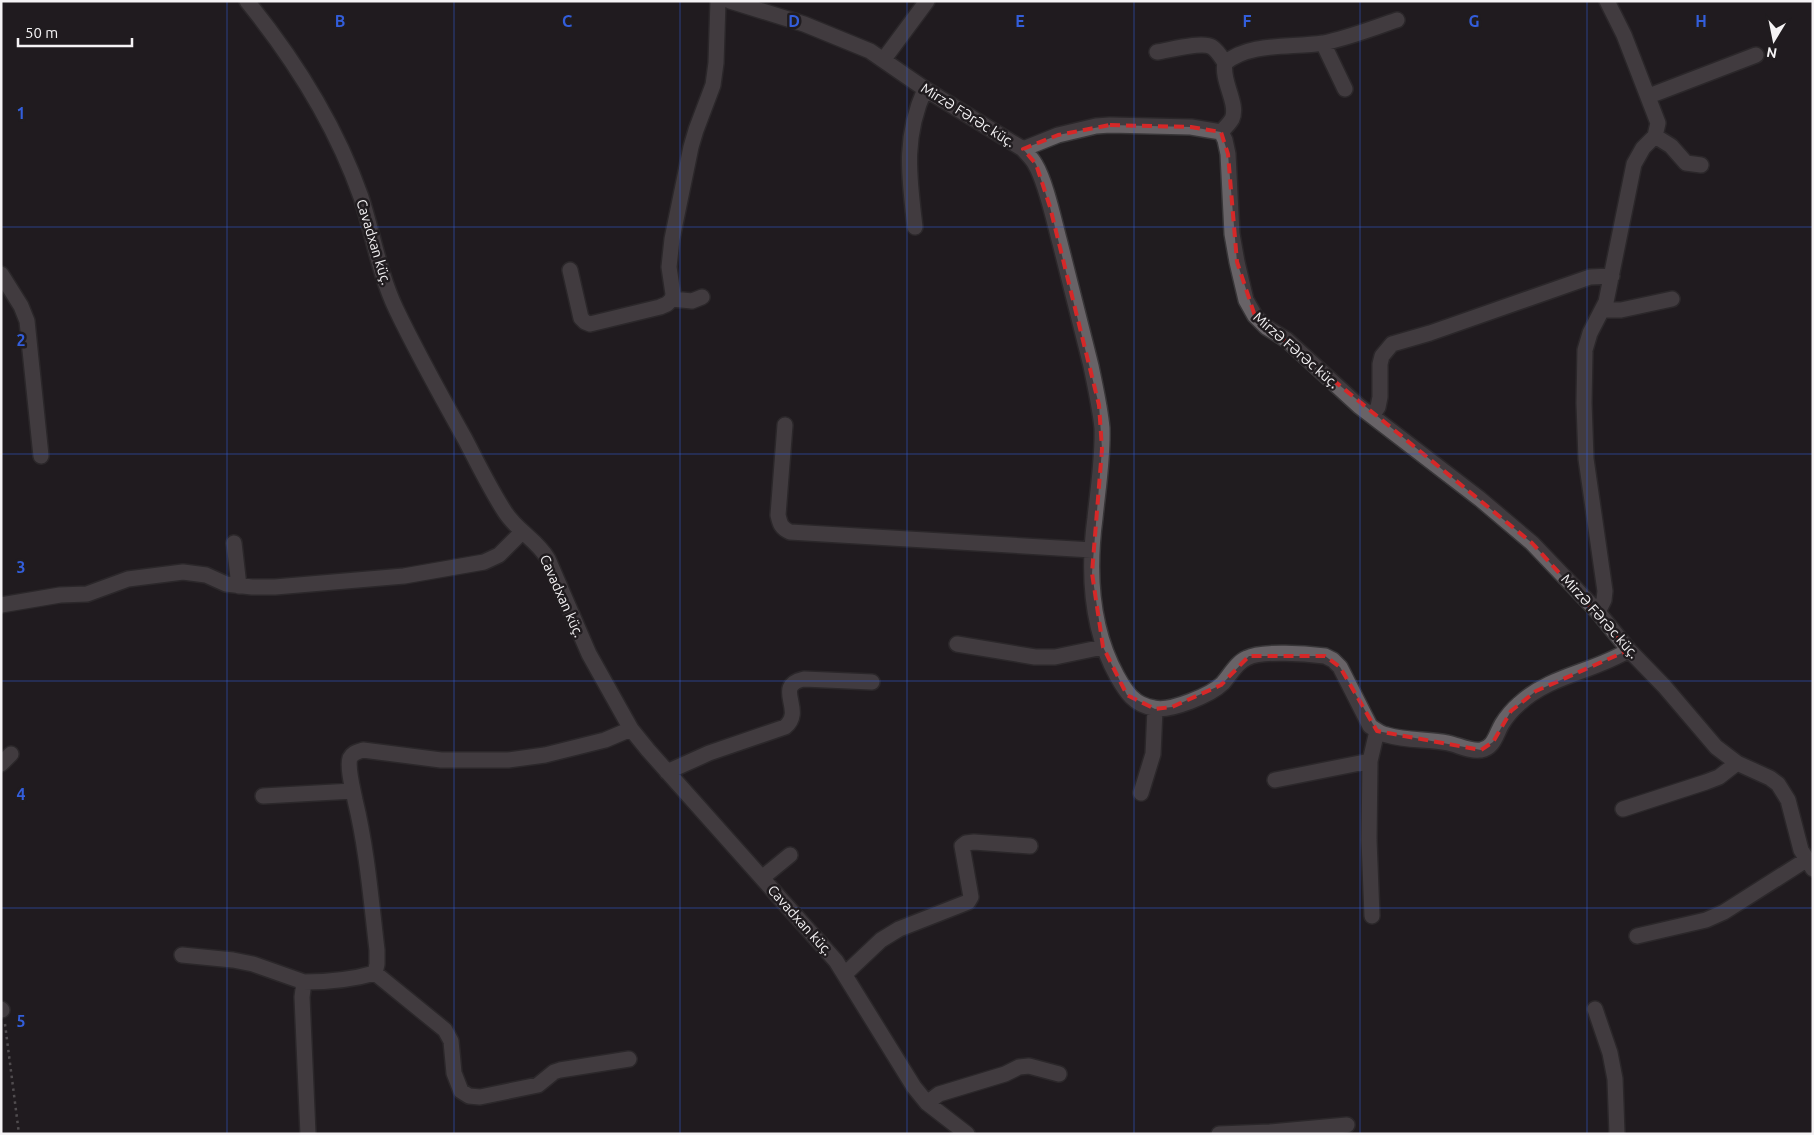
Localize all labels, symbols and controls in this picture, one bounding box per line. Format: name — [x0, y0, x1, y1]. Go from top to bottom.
text: B — [335, 12, 345, 30]
text: C — [562, 12, 572, 30]
text: D — [788, 12, 800, 30]
text: E — [1015, 12, 1025, 30]
text: F — [1243, 12, 1252, 30]
text: G — [1468, 12, 1480, 30]
text: H — [1695, 12, 1707, 30]
scale bar — [18, 15, 131, 47]
north arrow — [1749, 15, 1799, 65]
text: 50 m — [25, 24, 58, 41]
text: N — [1765, 44, 1778, 62]
street label: Mirzə Fərəc küç. — [918, 80, 1018, 150]
text: 1 — [16, 104, 26, 122]
street label: Cavadxan küç. — [353, 197, 395, 287]
street label: Mirzə Fərəc küç. — [1250, 309, 1342, 391]
text: 2 — [16, 331, 26, 349]
street label: Cavadxan küç. — [537, 552, 587, 640]
text: 3 — [16, 558, 26, 576]
street label: Mirzə Fərəc küç. — [1558, 571, 1642, 661]
text: 4 — [16, 785, 26, 803]
street label: Cavadxan küç. — [764, 882, 836, 958]
text: 5 — [16, 1012, 26, 1030]

